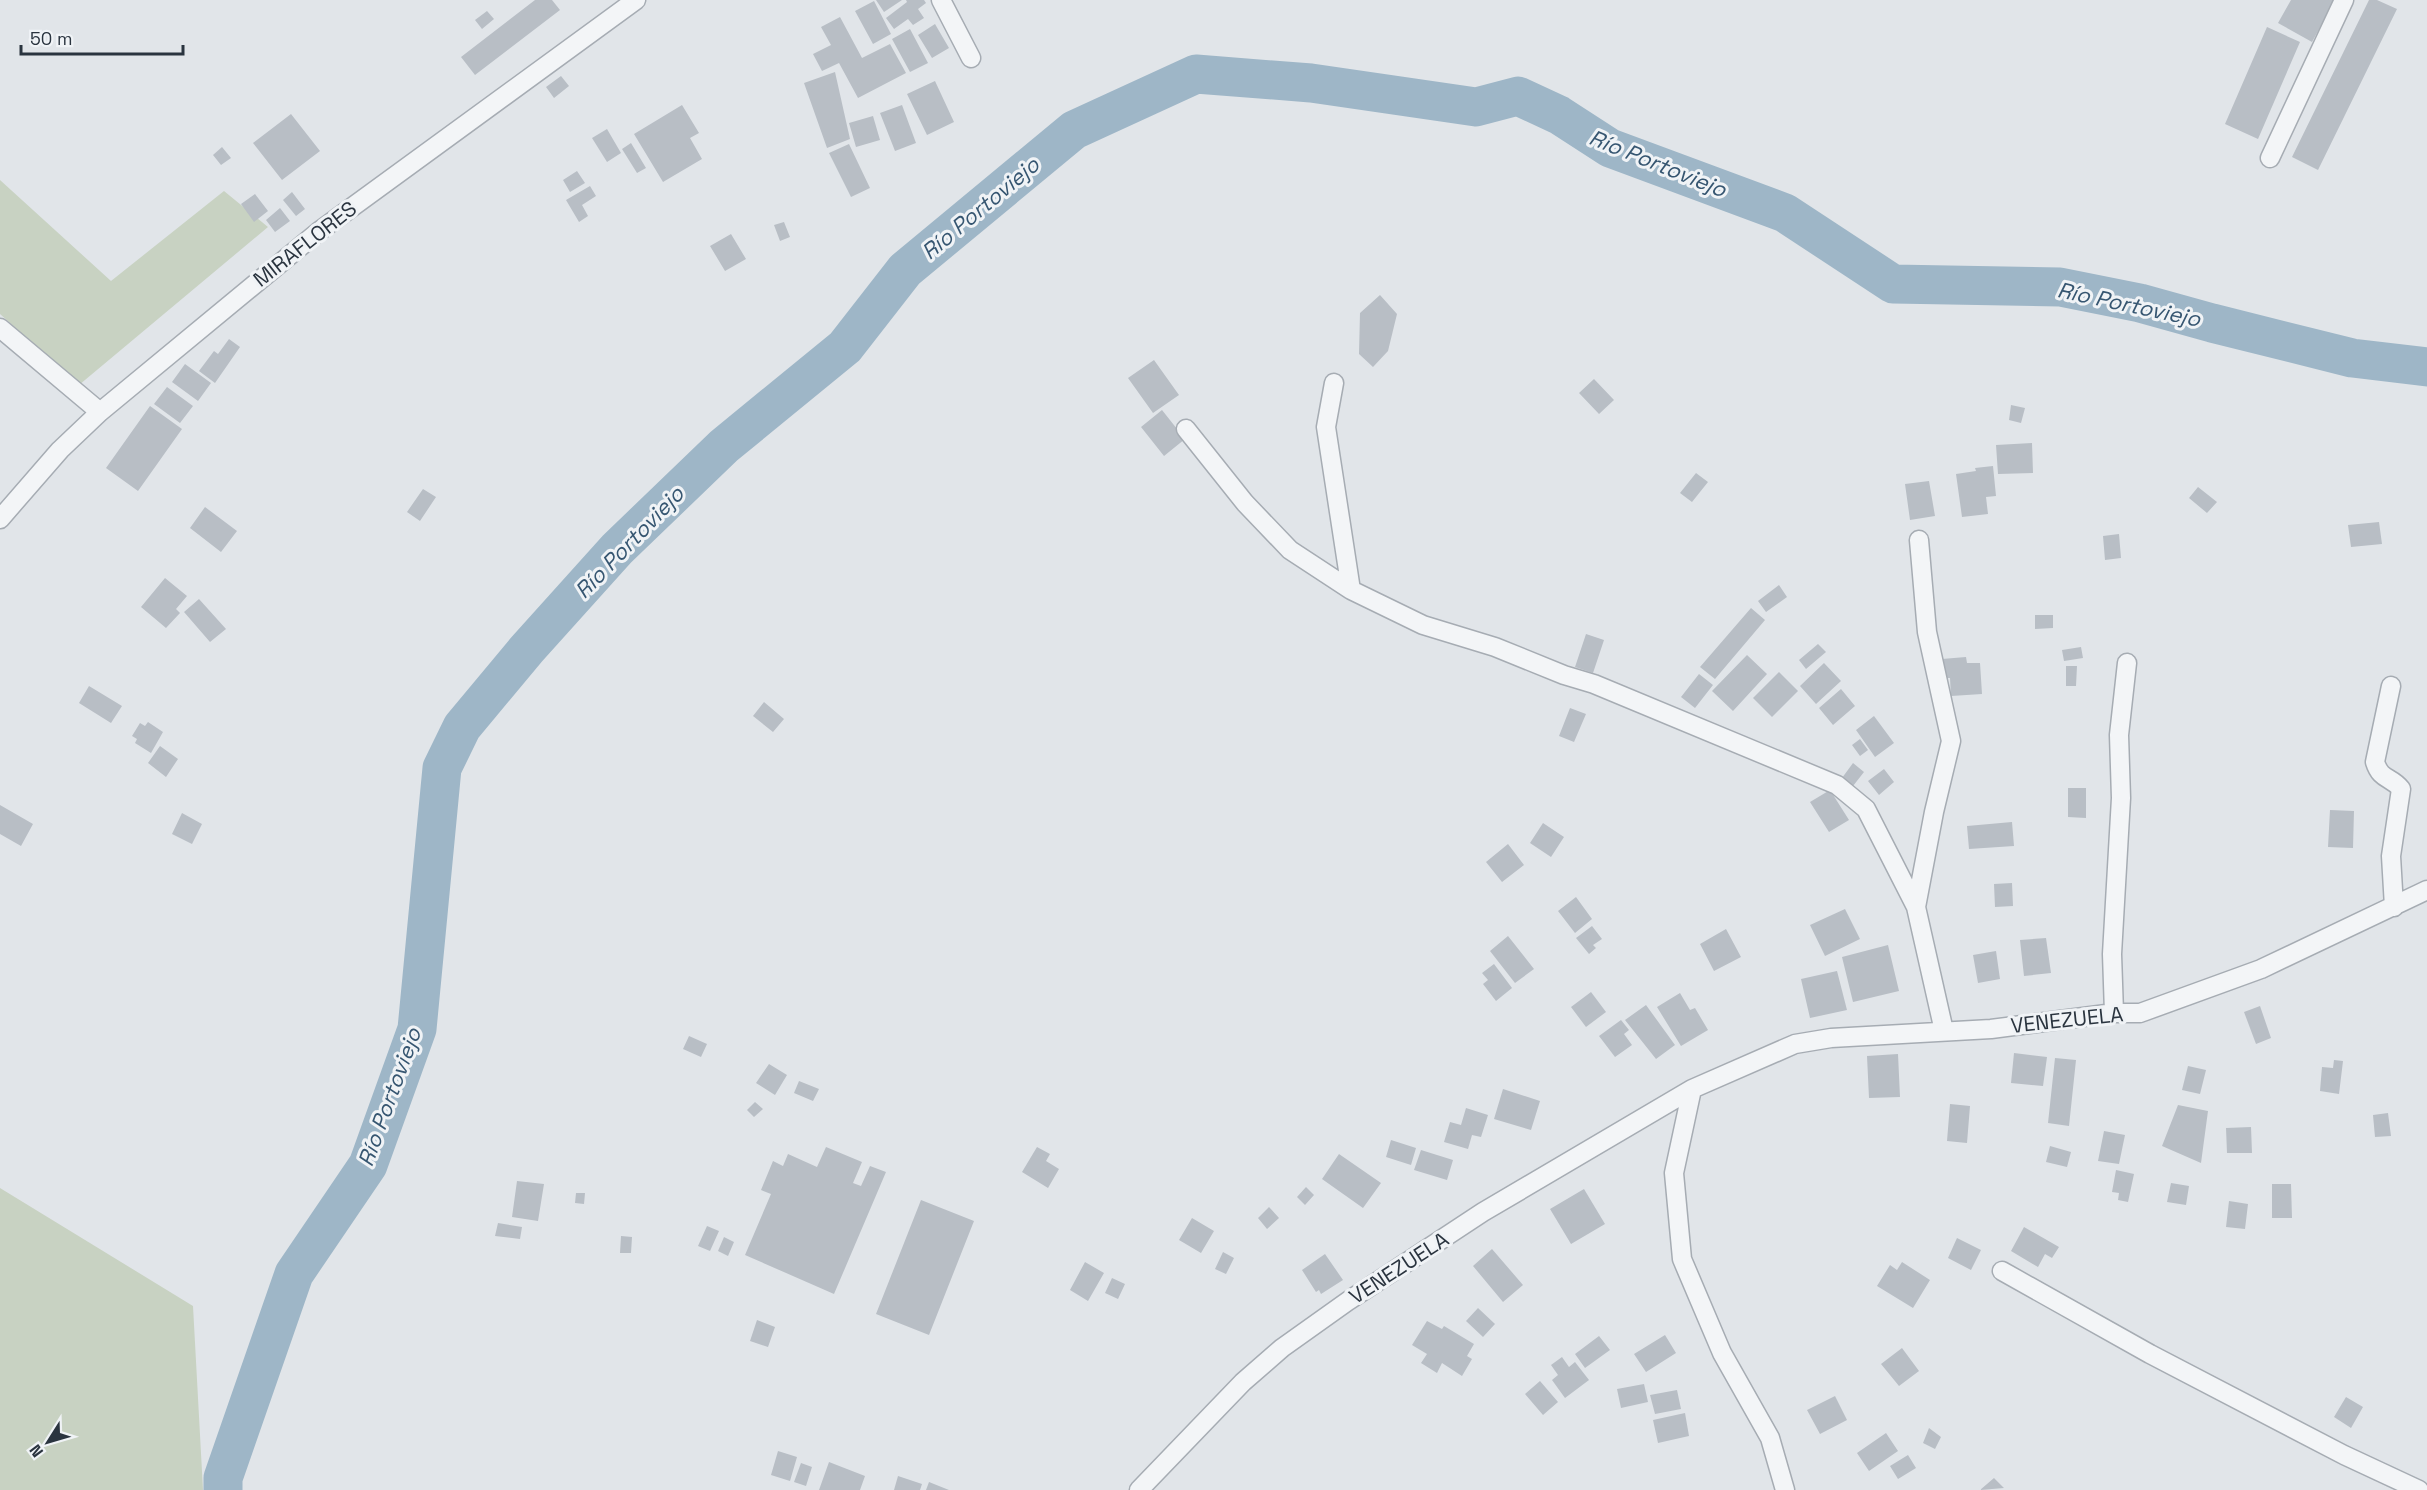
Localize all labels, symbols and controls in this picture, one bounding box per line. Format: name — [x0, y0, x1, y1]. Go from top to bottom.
scale bar — [21, 18, 183, 56]
text: 50 m — [30, 27, 72, 50]
water label: Río Portoviejo — [1585, 123, 1732, 204]
water label: Río Portoviejo — [915, 150, 1046, 265]
street label: MIRAFLORES — [247, 195, 362, 292]
water label: Río Portoviejo — [2055, 275, 2204, 333]
water label: Río Portoviejo — [568, 479, 691, 604]
street label: VENEZUELA — [2009, 1000, 2125, 1039]
water label: Río Portoviejo — [351, 1023, 428, 1170]
street label: VENEZUELA — [1344, 1225, 1454, 1310]
north arrow — [18, 1412, 78, 1472]
text: N — [25, 1440, 48, 1461]

